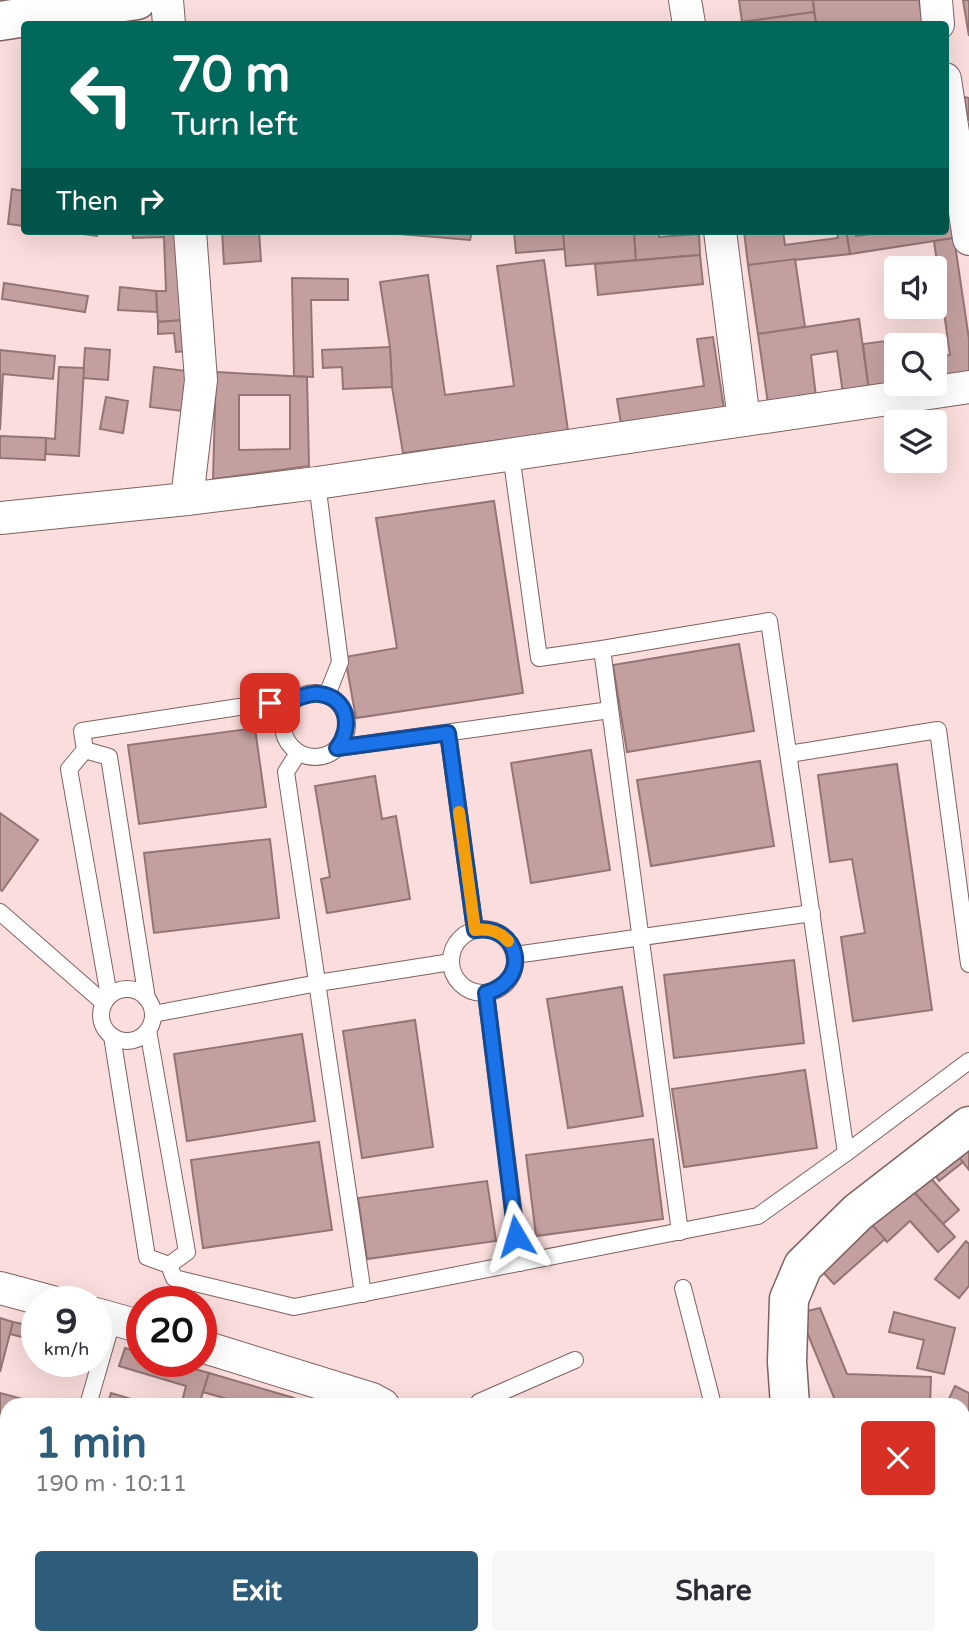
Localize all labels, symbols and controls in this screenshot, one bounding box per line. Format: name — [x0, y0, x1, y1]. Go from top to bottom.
text: 70 m — [171, 46, 290, 105]
icon: left — [56, 49, 147, 140]
text: Turn left — [171, 106, 298, 144]
icon: right — [132, 182, 170, 220]
text: Then — [56, 186, 118, 217]
map controls — [884, 256, 947, 473]
button: sound — [884, 256, 947, 319]
button: search — [884, 333, 947, 396]
button: layers — [884, 410, 947, 473]
pin — [240, 673, 300, 733]
icon: arrive — [251, 684, 289, 722]
position arrow — [479, 1199, 553, 1273]
speed limit sign: 20 — [126, 1286, 217, 1377]
text: 9 — [56, 1301, 77, 1343]
text: km/h — [44, 1338, 89, 1360]
text: 1 min — [35, 1418, 147, 1469]
button: close — [861, 1421, 935, 1495]
text: 190 m · 10:11 — [35, 1470, 187, 1498]
button: Exit — [35, 1551, 478, 1631]
button: Share — [492, 1551, 935, 1631]

